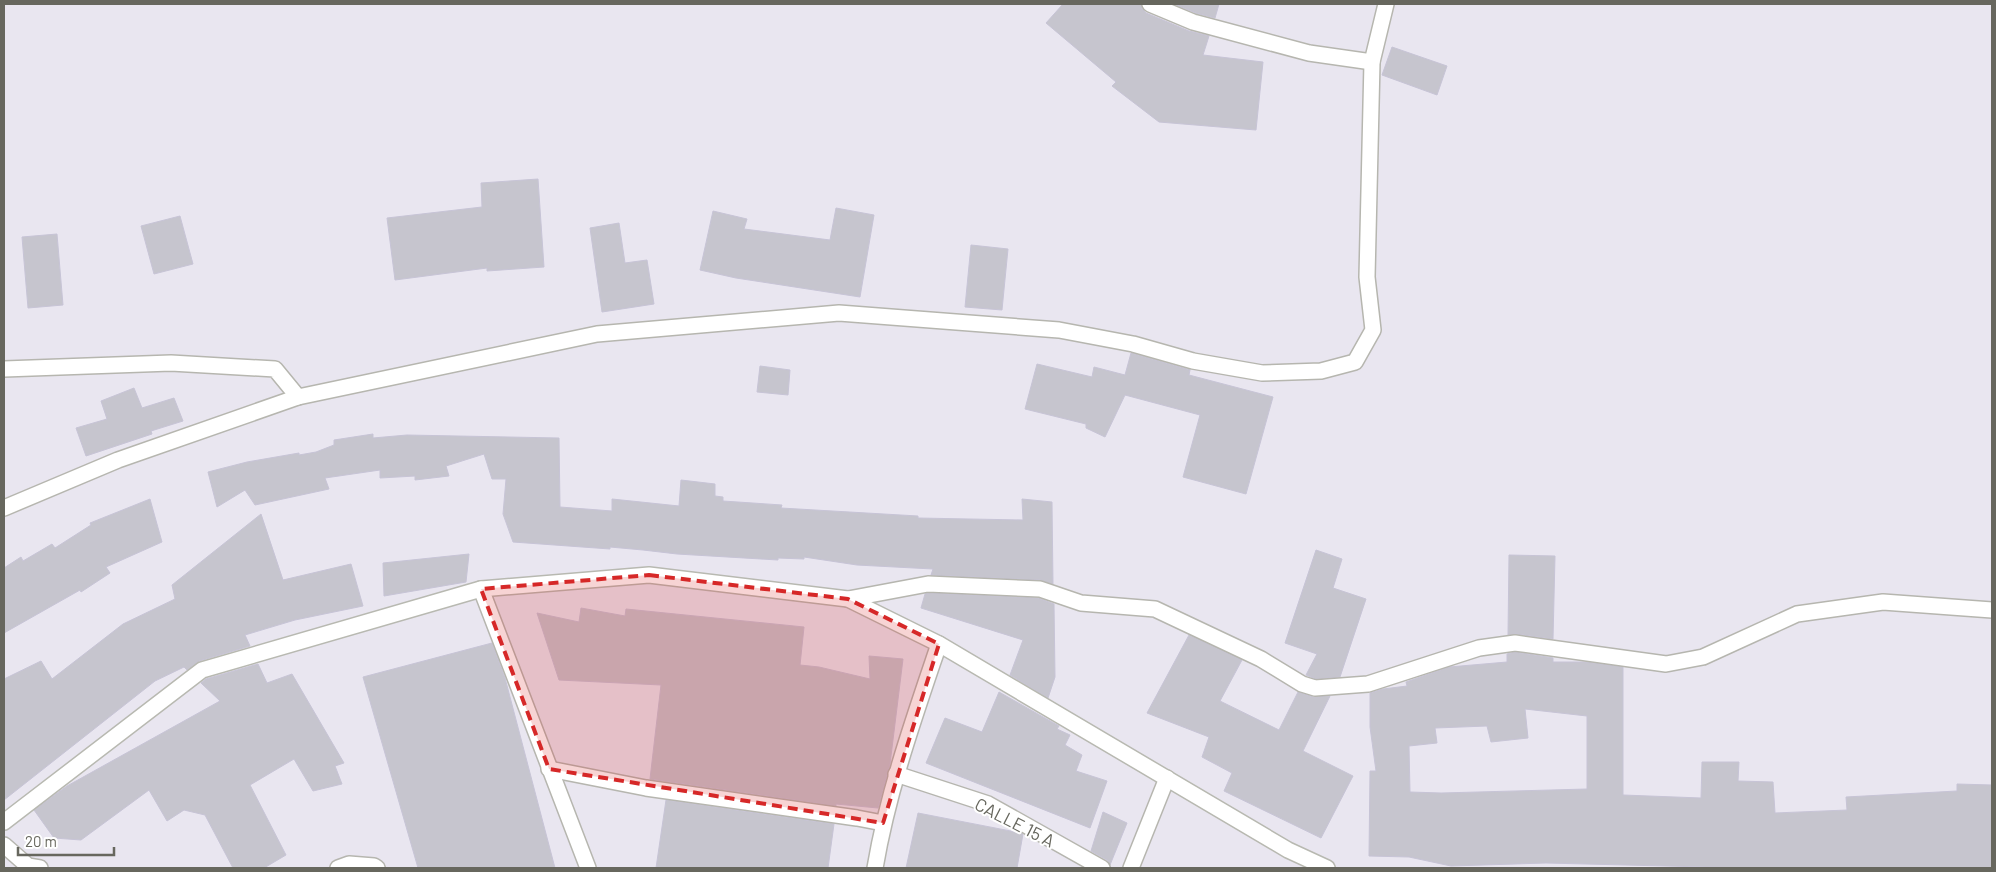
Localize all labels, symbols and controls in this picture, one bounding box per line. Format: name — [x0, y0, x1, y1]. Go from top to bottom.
street label: CALLE 15 A — [971, 792, 1059, 852]
scale bar — [18, 824, 114, 856]
text: 20 m — [25, 832, 57, 850]

